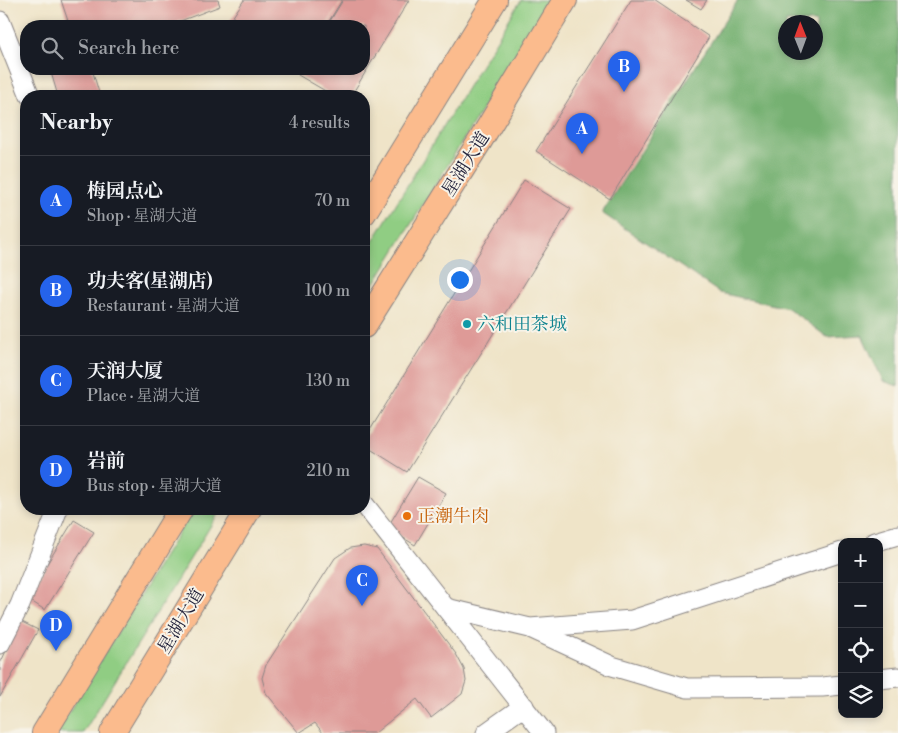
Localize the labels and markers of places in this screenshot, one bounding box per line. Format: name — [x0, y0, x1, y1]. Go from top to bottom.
pin: B — [608, 51, 640, 92]
pin: A — [566, 113, 598, 154]
place label: 六和田茶城 — [477, 313, 567, 336]
marker: 六和田茶城 — [461, 318, 473, 330]
place label: 正潮牛肉 — [417, 505, 489, 528]
marker: 正潮牛肉 — [401, 510, 413, 522]
pin: C — [346, 565, 378, 606]
pin: D — [40, 610, 72, 651]

